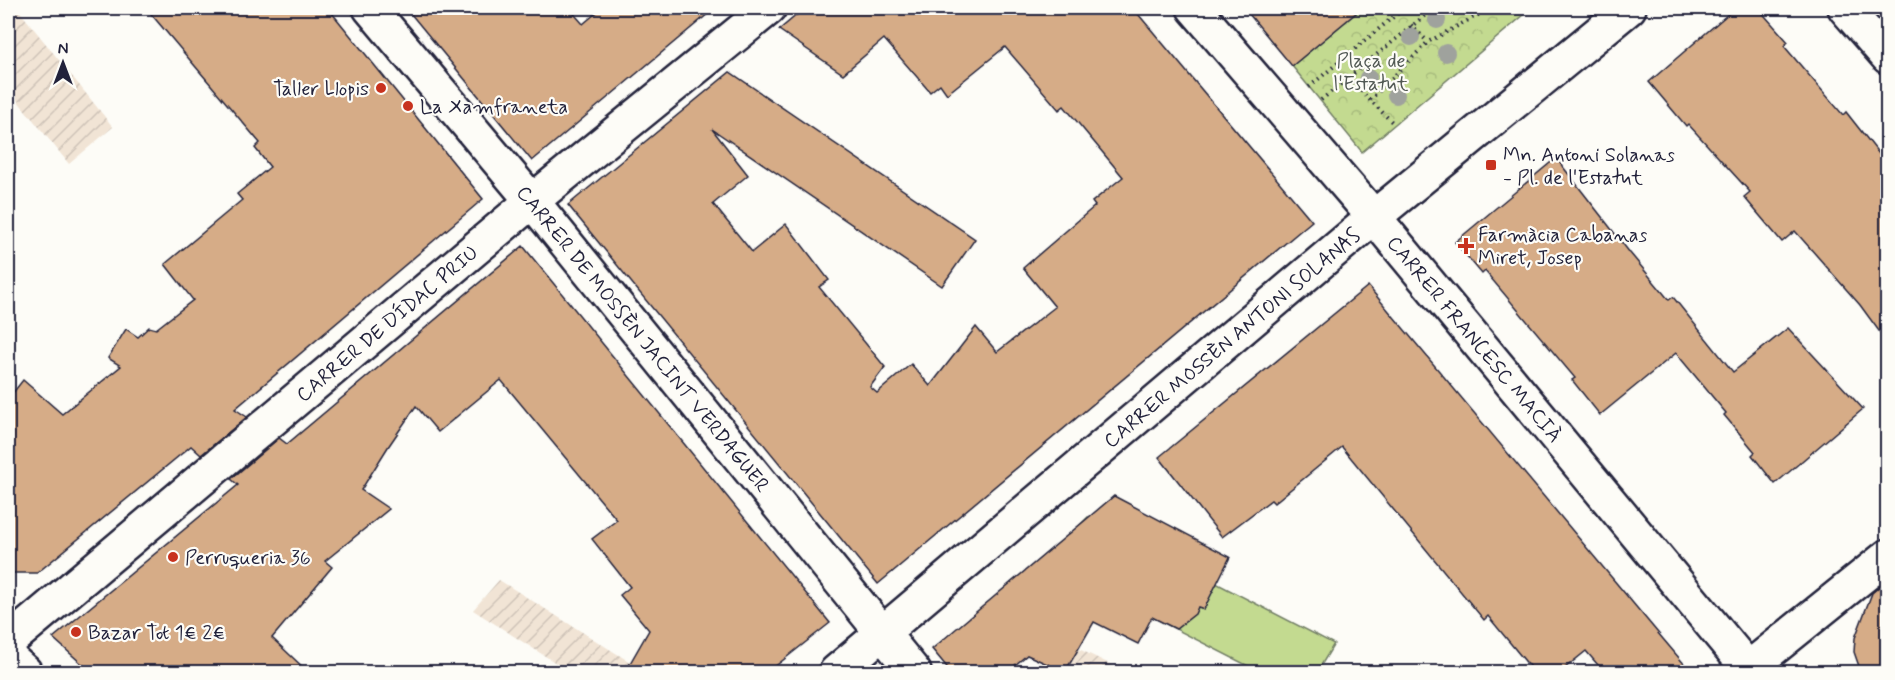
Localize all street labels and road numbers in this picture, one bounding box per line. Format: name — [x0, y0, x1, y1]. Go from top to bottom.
street label: CARRER DE MOSSÈN JACINT VERDAGUER — [510, 180, 775, 499]
street label: CARRER MOSSÈN ANTONI SOLANAS — [1099, 222, 1366, 455]
street label: CARRER FRANCESC MACIÀ — [1380, 231, 1567, 449]
street label: CARRER DE DÍDAC PRIU — [291, 240, 484, 409]

